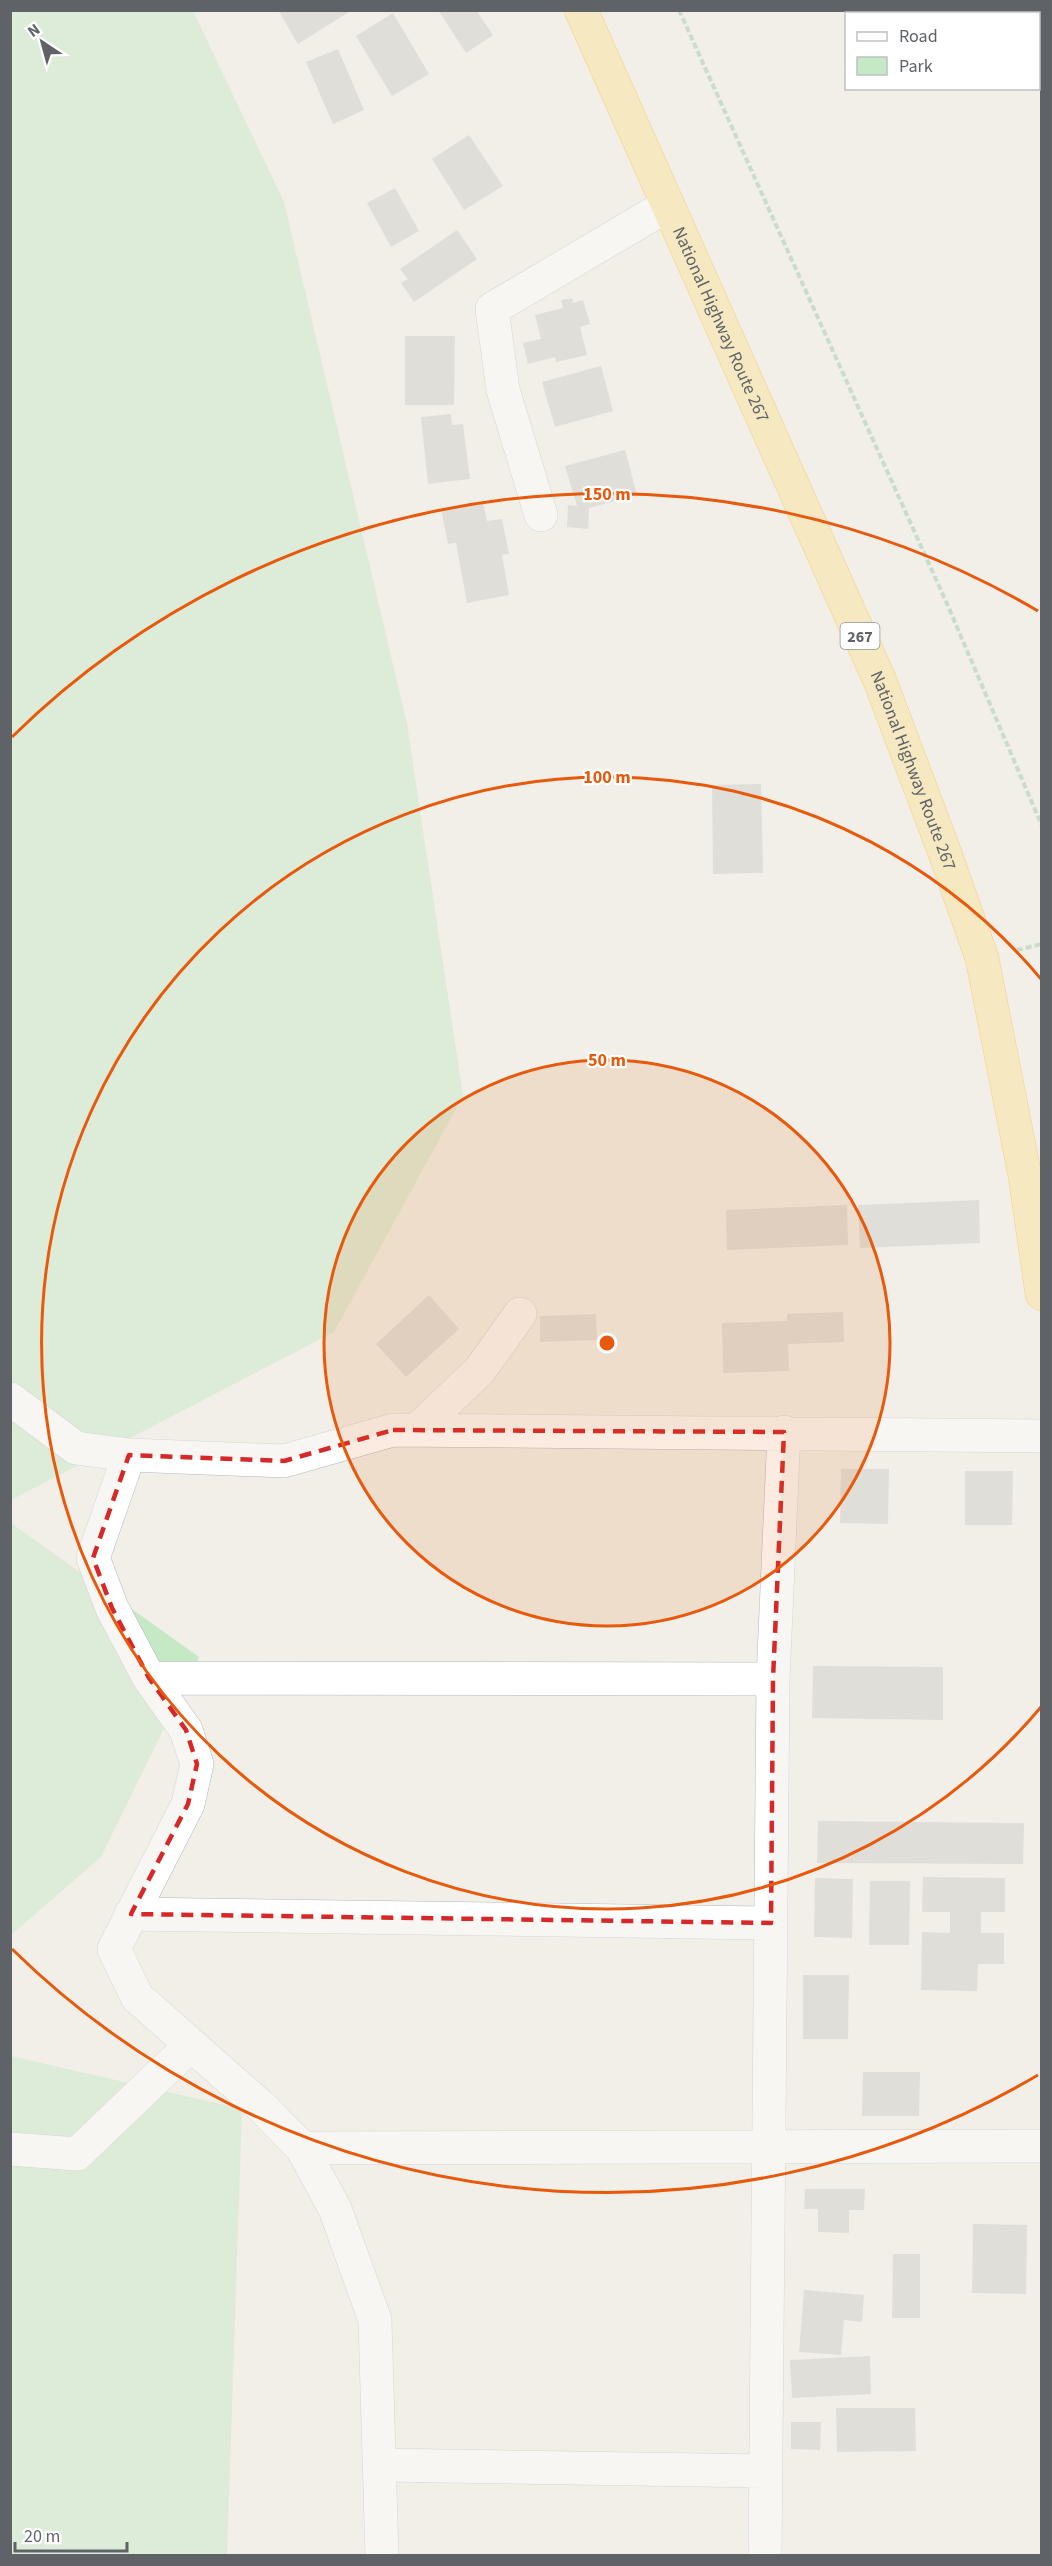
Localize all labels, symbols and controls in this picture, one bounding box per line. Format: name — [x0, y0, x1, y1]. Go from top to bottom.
north arrow — [12, 12, 72, 72]
legend — [845, 12, 1040, 90]
text: N — [23, 19, 45, 43]
text: Road — [899, 24, 938, 49]
text: Park — [899, 54, 933, 79]
street label: National Highway Route 267 — [666, 223, 775, 426]
text: 150 m — [583, 482, 631, 507]
road number: 267 — [840, 623, 880, 649]
street label: National Highway Route 267 — [864, 667, 962, 874]
text: 100 m — [583, 765, 631, 790]
text: 50 m — [588, 1048, 626, 1073]
centre of rings — [597, 1333, 617, 1353]
scale bar — [15, 2515, 128, 2553]
text: 20 m — [24, 2524, 60, 2549]

